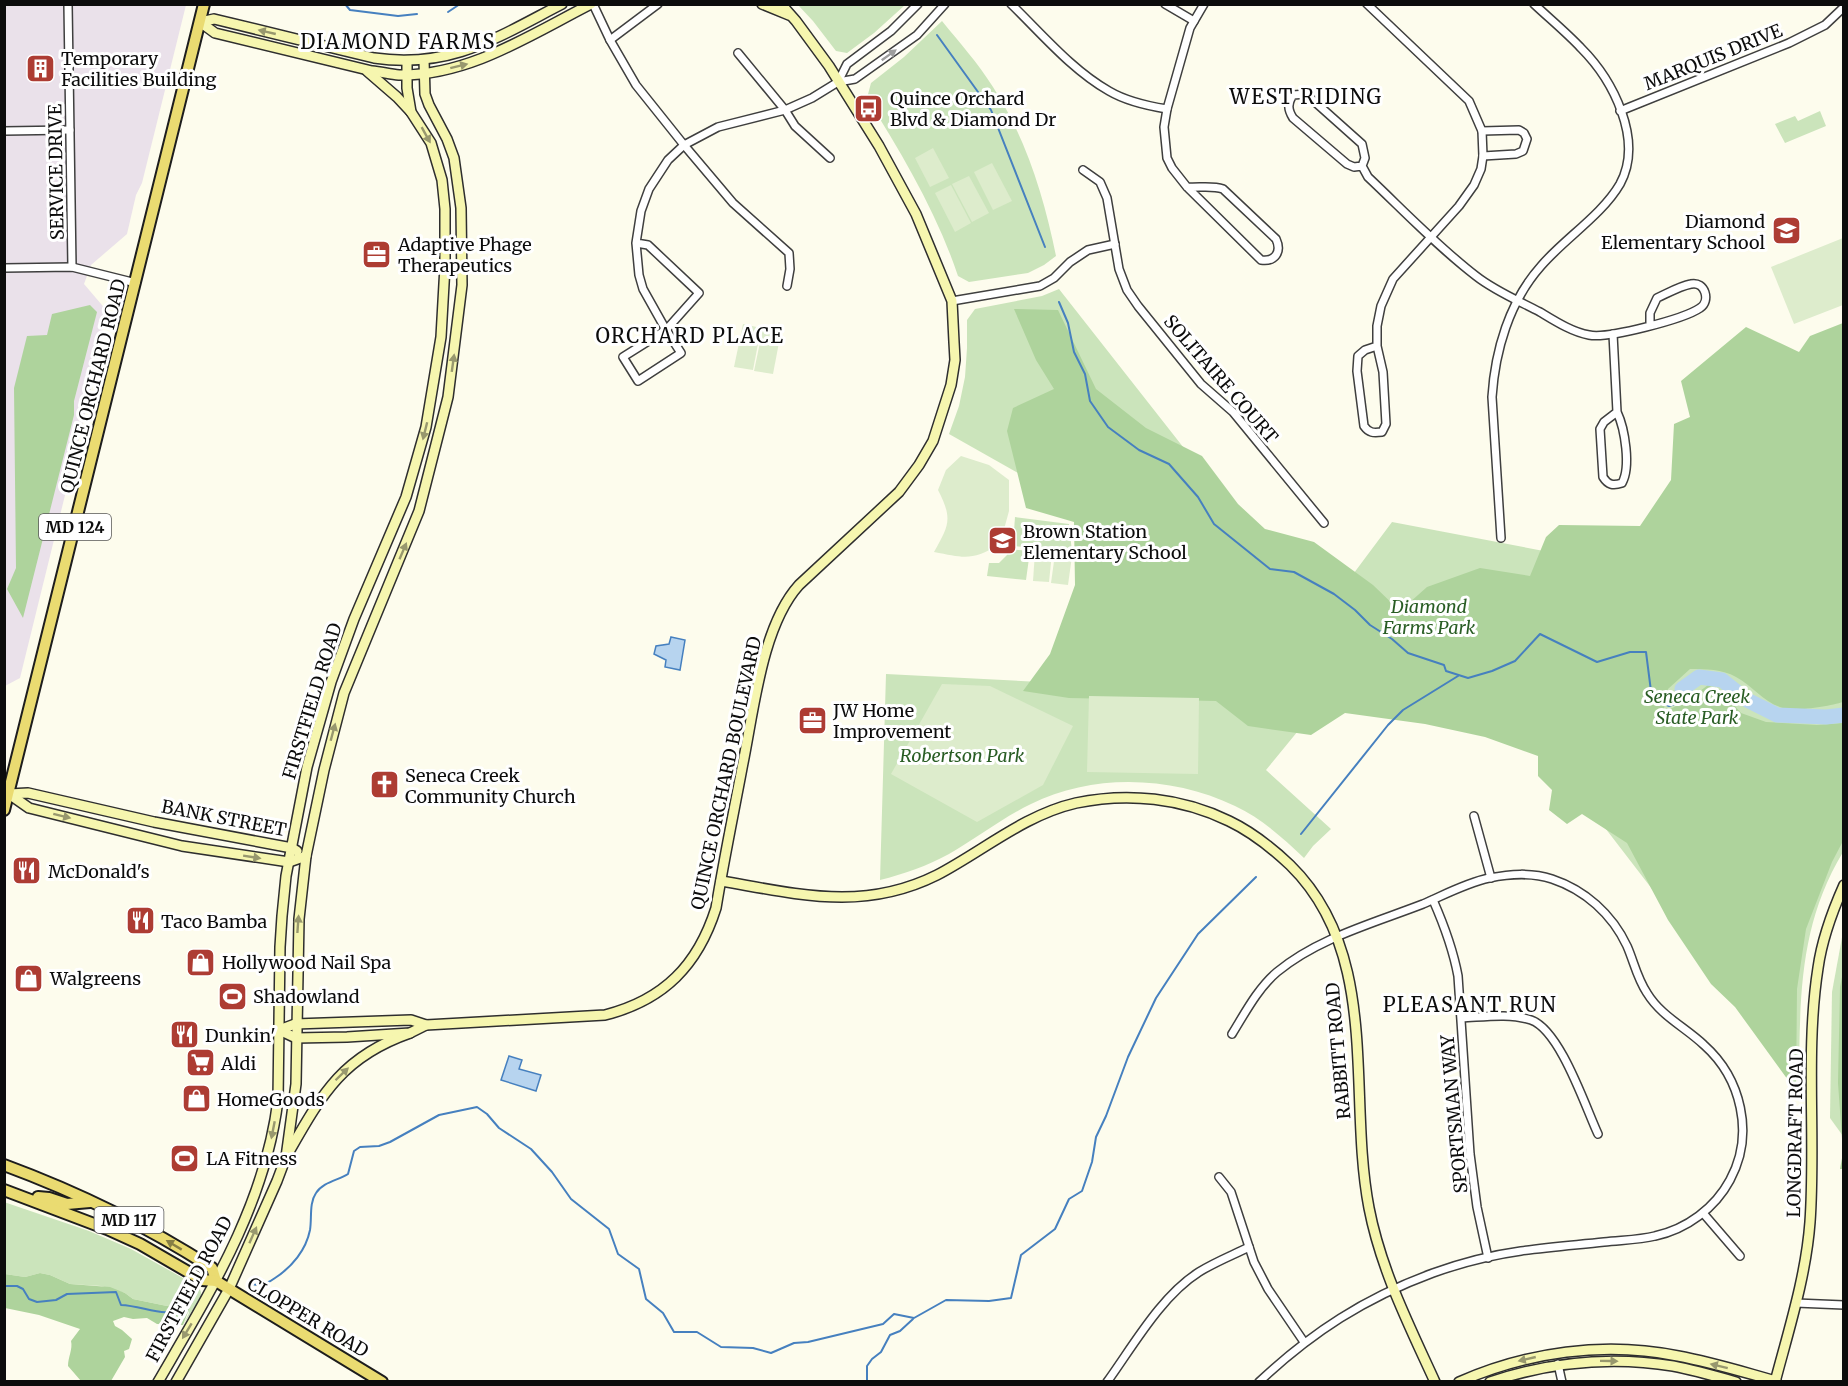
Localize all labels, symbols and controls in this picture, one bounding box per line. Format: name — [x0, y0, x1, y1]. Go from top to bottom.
street label: MARQUIS DRIVE — [1640, 19, 1786, 95]
one-way arrow — [258, 26, 276, 36]
district label: DIAMOND FARMS — [300, 29, 496, 54]
place label: Temporary Facilities Building — [61, 47, 217, 91]
one-way arrow — [880, 49, 896, 61]
building icon: Temporary Facilities Building — [24, 52, 56, 84]
one-way arrow — [450, 61, 468, 71]
district label: WEST RIDING — [1228, 84, 1383, 109]
place label: Quince Orchard Blvd & Diamond Dr — [890, 87, 1056, 131]
bus stop icon: Quince Orchard Blvd & Diamond Dr — [853, 92, 885, 124]
street label: SERVICE DRIVE — [43, 103, 69, 240]
one-way arrow — [421, 127, 431, 144]
place label: Diamond Elementary School — [1601, 210, 1765, 254]
school or university icon: Diamond Elementary School — [1770, 215, 1802, 247]
place label: Adaptive Phage Therapeutics — [397, 233, 532, 277]
office icon: Adaptive Phage Therapeutics — [361, 238, 393, 270]
street label: QUINCE ORCHARD ROAD — [55, 277, 131, 495]
street label: SOLITAIRE COURT — [1159, 310, 1283, 448]
district label: ORCHARD PLACE — [595, 323, 785, 348]
one-way arrow — [449, 353, 458, 372]
one-way arrow — [420, 421, 430, 440]
road number: MD 124 — [39, 514, 111, 540]
place label: Brown Station Elementary School — [1023, 520, 1187, 564]
school or university icon: Brown Station Elementary School — [986, 525, 1018, 557]
one-way arrow — [398, 541, 408, 559]
park label: Diamond Farms Park — [1382, 595, 1476, 639]
street label: FIRSTFIELD ROAD — [277, 620, 347, 782]
street label: QUINCE ORCHARD BOULEVARD — [686, 634, 766, 912]
park label: Seneca Creek State Park — [1644, 685, 1750, 729]
place label: JW Home Improvement — [832, 699, 951, 743]
office icon: JW Home Improvement — [796, 704, 828, 736]
one-way arrow — [329, 723, 338, 741]
park label: Robertson Park — [900, 744, 1024, 767]
place label: Seneca Creek Community Church — [405, 764, 576, 808]
church icon: Seneca Creek Community Church — [368, 769, 400, 801]
street label: BANK STREET — [160, 795, 289, 841]
one-way arrow — [53, 812, 71, 822]
one-way arrow — [243, 853, 262, 862]
restaurant icon: McDonald's — [11, 855, 43, 887]
place label: McDonald's — [48, 860, 150, 883]
restaurant icon: Taco Bamba — [124, 905, 156, 937]
place label: Taco Bamba — [161, 910, 267, 933]
one-way arrow — [294, 915, 303, 934]
shop icon: Hollywood Nail Spa — [185, 946, 217, 978]
place label: Hollywood Nail Spa — [222, 951, 391, 974]
shop icon: Walgreens — [13, 962, 45, 994]
place label: Walgreens — [49, 967, 141, 990]
sports icon: Shadowland — [216, 980, 248, 1012]
street label: RABBITT ROAD — [1321, 982, 1355, 1120]
place label: Shadowland — [253, 985, 360, 1008]
district label: PLEASANT RUN — [1383, 992, 1557, 1017]
restaurant icon: Dunkin' — [168, 1019, 200, 1051]
place label: Dunkin' — [205, 1024, 276, 1047]
street label: SPORTSMAN WAY — [1436, 1033, 1472, 1194]
supermarket icon: Aldi — [184, 1047, 216, 1079]
street label: LONGDRAFT ROAD — [1782, 1048, 1808, 1218]
place label: Aldi — [220, 1052, 256, 1075]
one-way arrow — [334, 1067, 349, 1081]
shop icon: HomeGoods — [180, 1083, 212, 1115]
place label: HomeGoods — [217, 1088, 325, 1111]
one-way arrow — [268, 1121, 277, 1140]
sports icon: LA Fitness — [169, 1142, 201, 1174]
place label: LA Fitness — [206, 1147, 297, 1170]
road number: MD 117 — [94, 1207, 164, 1233]
street label: FIRSTFIELD ROAD — [141, 1212, 237, 1366]
one-way arrow — [248, 1226, 258, 1244]
one-way arrow — [166, 1239, 182, 1250]
street label: CLOPPER ROAD — [243, 1272, 373, 1362]
one-way arrow — [182, 1323, 193, 1339]
one-way arrow — [1517, 1355, 1536, 1365]
one-way arrow — [1600, 1356, 1619, 1366]
one-way arrow — [1710, 1360, 1728, 1370]

